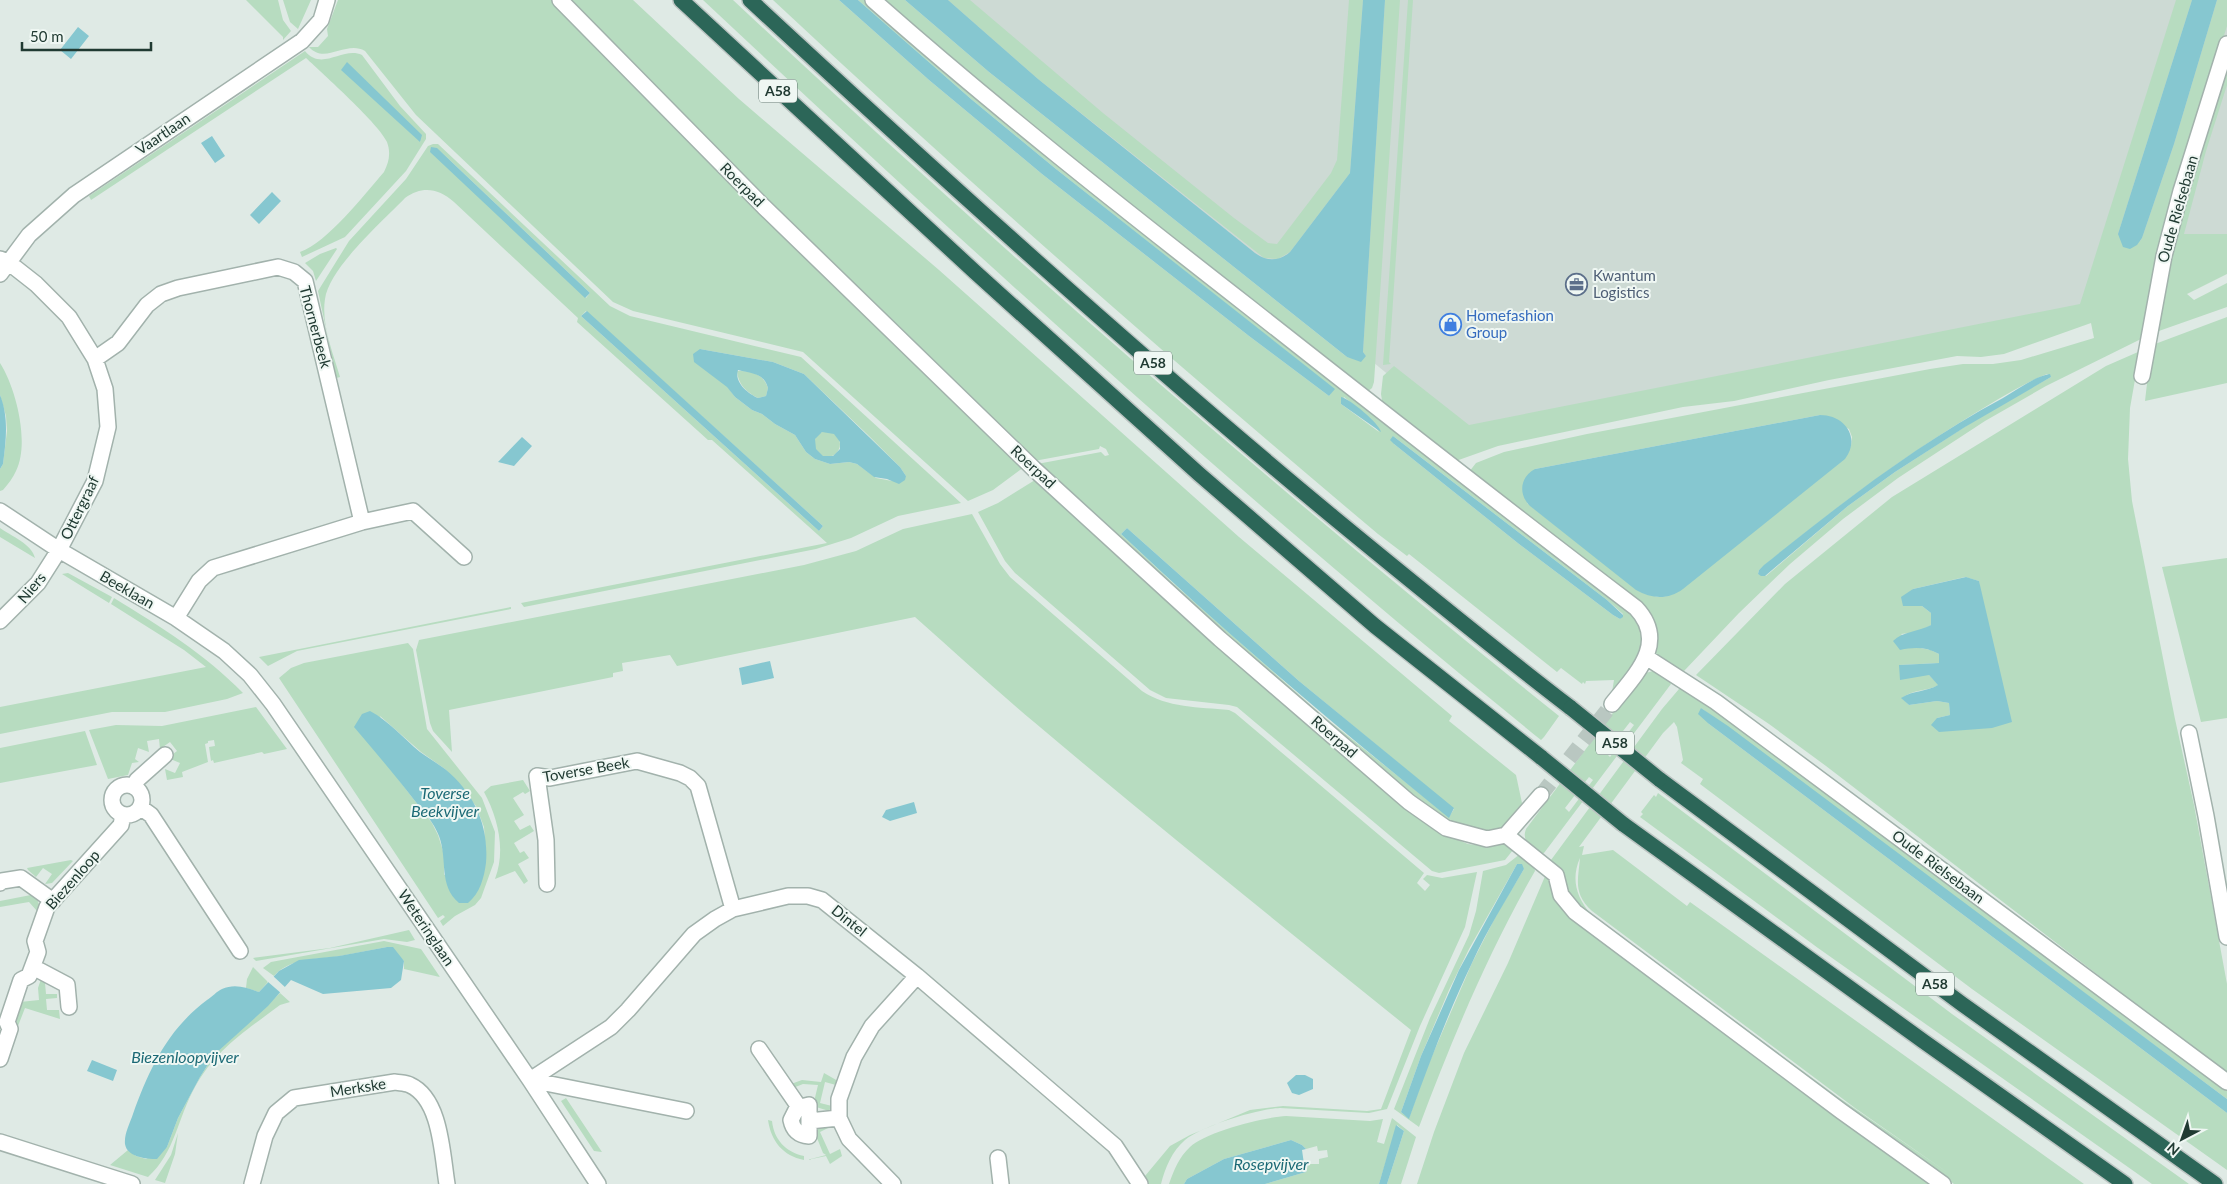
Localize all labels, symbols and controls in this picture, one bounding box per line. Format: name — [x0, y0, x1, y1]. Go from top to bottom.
scale bar — [22, 20, 151, 52]
text: 50 m — [30, 27, 64, 45]
road number: A58 — [759, 80, 797, 102]
street label: Vaartlaan — [132, 108, 193, 158]
street label: Oude Rielsebaan — [2153, 153, 2201, 264]
street label: Roerpad — [717, 158, 769, 210]
place label: Kwantum Logistics — [1593, 266, 1656, 301]
office icon: Kwantum Logistics — [1565, 273, 1589, 297]
street label: Thornerbeek — [296, 284, 336, 370]
place label: Homefashion Group — [1466, 306, 1554, 341]
shop icon: Homefashion Group — [1438, 313, 1462, 337]
road number: A58 — [1134, 352, 1172, 374]
street label: Roerpad — [1007, 441, 1060, 492]
street label: Ottergraaf — [56, 472, 103, 542]
street label: Beeklaan — [97, 566, 158, 612]
street label: Niers — [13, 568, 49, 606]
street label: Roerpad — [1308, 711, 1361, 761]
road number: A58 — [1596, 731, 1634, 754]
street label: Toverse Beek — [541, 752, 631, 785]
water label: Toverse Beekvijver — [411, 783, 480, 820]
street label: Oude Rielsebaan — [1889, 826, 1988, 907]
street label: Biezenloop — [42, 846, 103, 913]
street label: Weteringlaan — [395, 886, 459, 969]
street label: Dintel — [828, 901, 871, 940]
road number: A58 — [1916, 972, 1954, 996]
water label: Biezenloopvijver — [131, 1047, 239, 1066]
street label: Merkske — [329, 1074, 387, 1100]
north arrow — [2157, 1114, 2207, 1164]
text: N — [2163, 1139, 2183, 1159]
water label: Rosepvijver — [1233, 1154, 1309, 1173]

